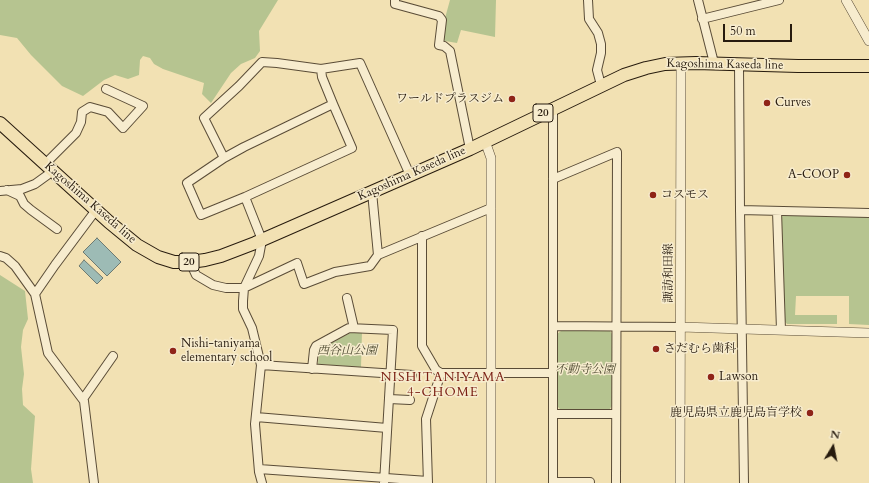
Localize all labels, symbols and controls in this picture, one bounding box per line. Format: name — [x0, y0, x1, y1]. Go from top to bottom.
scale bar — [725, 16, 794, 42]
text: 50 m — [730, 23, 756, 39]
street label: Kagoshima Kaseda line — [666, 57, 784, 73]
place label: ワールドプラスジム — [396, 92, 504, 106]
marker: ワールドプラスジム — [507, 94, 517, 104]
place label: Curves — [775, 96, 811, 110]
marker: Curves — [762, 98, 772, 108]
road number: 20 — [533, 104, 553, 122]
street label: Kagoshima Kaseda line — [356, 144, 468, 204]
street label: Kagoshima Kaseda line — [41, 159, 139, 247]
place label: A-COOP — [788, 168, 839, 182]
marker: A-COOP — [842, 170, 852, 180]
place label: コスモス — [661, 188, 709, 202]
marker: コスモス — [648, 190, 658, 200]
street label: 諏訪和田線 — [662, 243, 676, 303]
road number: 20 — [179, 253, 199, 271]
place label: Nishi-taniyama elementary school — [181, 337, 272, 365]
place label: さだむら歯科 — [664, 342, 736, 356]
park label: 西谷山公園 — [317, 344, 377, 358]
marker: さだむら歯科 — [651, 344, 661, 354]
marker: Nishi-taniyama elementary school — [168, 346, 178, 356]
park label: 不動寺公園 — [555, 363, 615, 377]
district label: NISHITANIYAMA 4-CHOME — [380, 370, 506, 401]
place label: Lawson — [719, 370, 758, 384]
marker: Lawson — [706, 372, 716, 382]
place label: 鹿児島県立鹿児島盲学校 — [670, 406, 802, 420]
marker: 鹿児島県立鹿児島盲学校 — [805, 408, 815, 418]
text: N — [829, 426, 841, 443]
north arrow — [813, 427, 853, 467]

